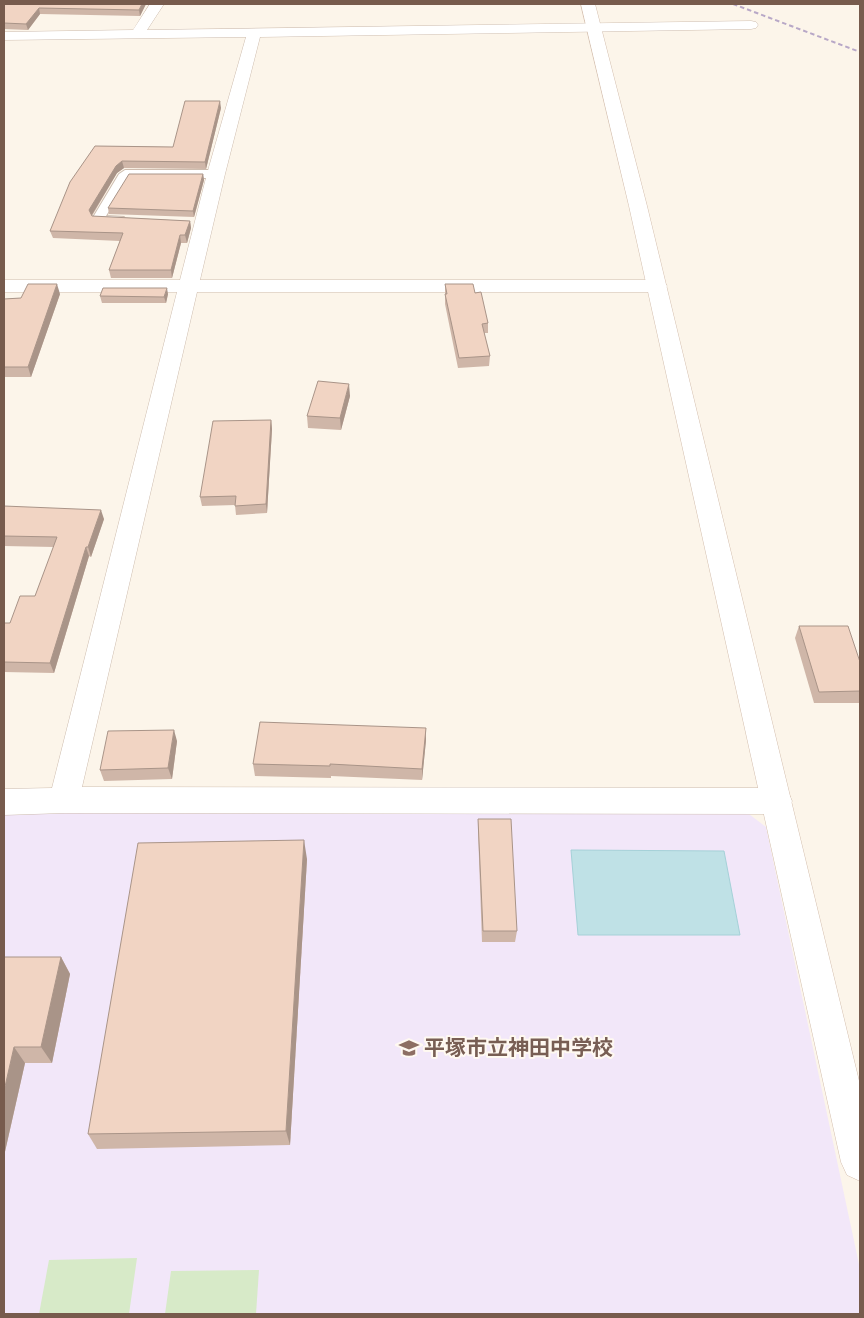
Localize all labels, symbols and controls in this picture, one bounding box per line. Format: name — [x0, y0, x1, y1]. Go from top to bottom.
place label: 平塚市立神田中学校 — [424, 1036, 613, 1059]
school or university icon: 平塚市立神田中学校 — [398, 1037, 420, 1059]

